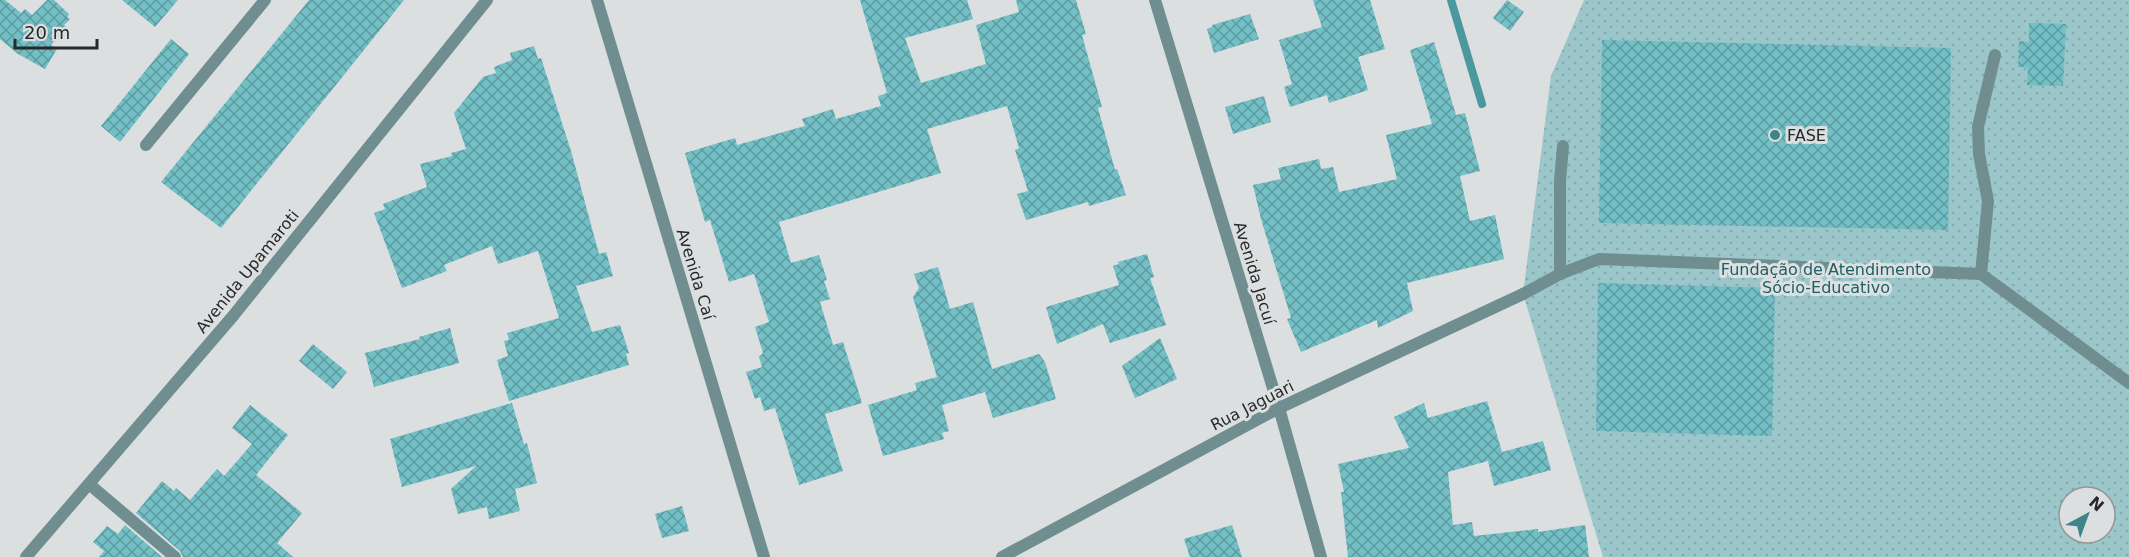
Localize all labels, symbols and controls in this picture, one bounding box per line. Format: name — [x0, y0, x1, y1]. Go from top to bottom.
scale bar — [15, 12, 98, 50]
text: 20 m — [24, 22, 70, 43]
place label: FASE — [1787, 126, 1826, 145]
marker: FASE — [1768, 128, 1782, 142]
street label: Avenida Upamaroti — [192, 206, 303, 337]
street label: Avenida Jacuí — [1230, 219, 1279, 328]
street label: Avenida Caí — [673, 226, 719, 323]
park label: Fundação de Atendimento Sócio-Educativo — [1721, 260, 1931, 297]
street label: Rua Jaguari — [1207, 376, 1297, 435]
north arrow — [2057, 485, 2117, 545]
text: N — [2085, 492, 2108, 516]

